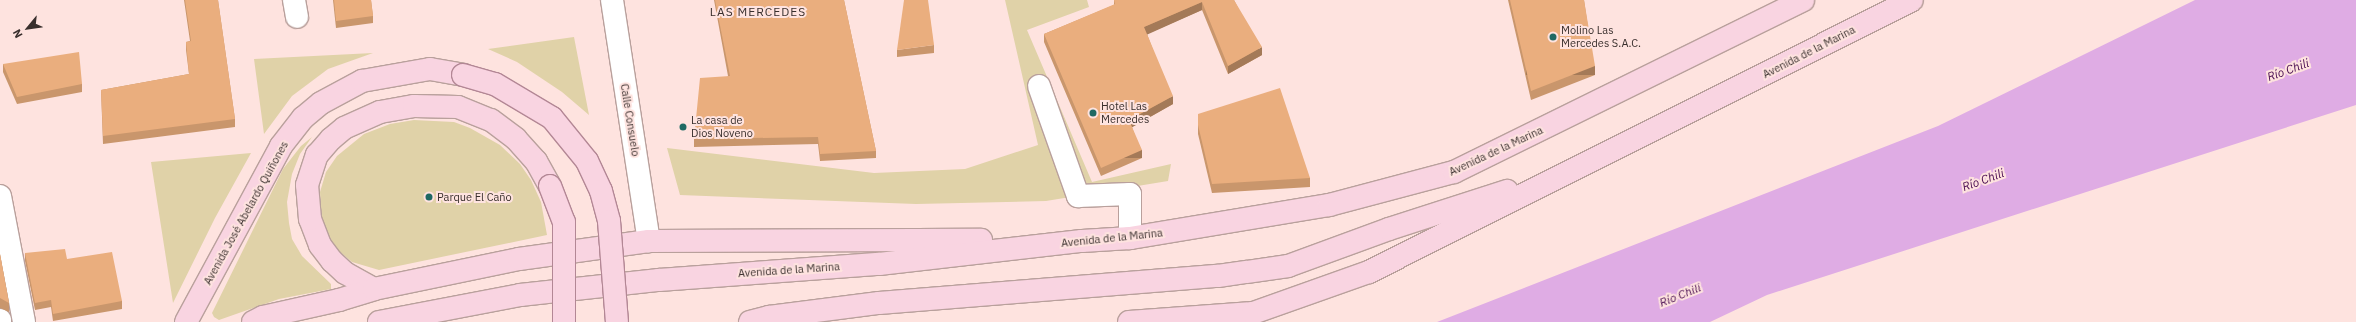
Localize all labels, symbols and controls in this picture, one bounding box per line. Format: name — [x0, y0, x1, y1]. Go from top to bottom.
district label: LAS MERCEDES — [710, 5, 806, 19]
north arrow — [8, 8, 48, 48]
street label: Avenida de la Marina — [1760, 23, 1858, 81]
place label: Molino Las Mercedes S.A.C. — [1561, 24, 1641, 50]
text: N — [9, 27, 26, 41]
marker: Molino Las Mercedes S.A.C. — [1548, 32, 1558, 42]
water label: Río Chili — [2265, 56, 2311, 84]
street label: Calle Consuelo — [618, 83, 642, 157]
place label: Hotel Las Mercedes — [1101, 100, 1149, 126]
marker: Hotel Las Mercedes — [1088, 108, 1098, 118]
place label: La casa de Dios Noveno — [691, 114, 753, 140]
marker: La casa de Dios Noveno — [678, 122, 688, 132]
street label: Avenida de la Marina — [1447, 123, 1545, 179]
street label: Avenida José Abelardo Quiñones — [201, 139, 291, 287]
water label: Río Chili — [1960, 166, 2006, 194]
place label: Parque El Caño — [437, 190, 512, 204]
marker: Parque El Caño — [424, 192, 434, 202]
street label: Avenida de la Marina — [1060, 226, 1164, 250]
street label: Avenida de la Marina — [738, 260, 840, 280]
water label: Río Chili — [1657, 280, 1703, 310]

